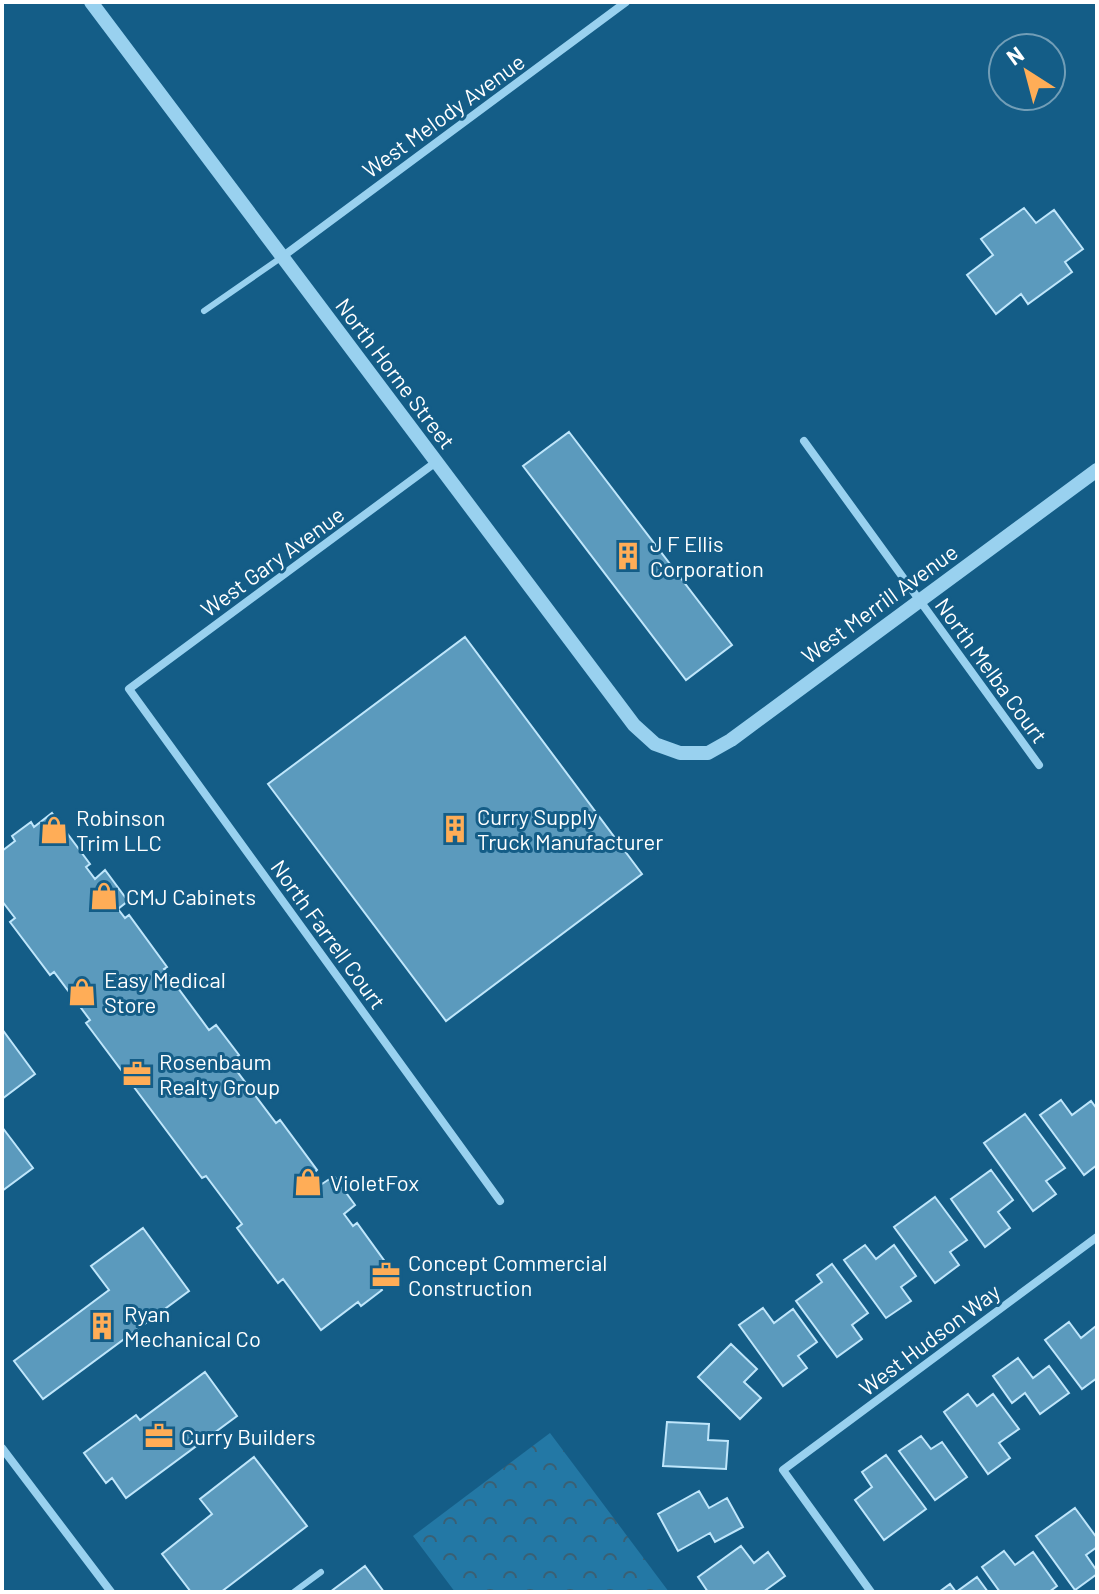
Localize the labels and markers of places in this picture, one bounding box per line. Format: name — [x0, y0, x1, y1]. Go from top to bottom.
place label: J F Ellis Corporation — [650, 530, 764, 581]
building icon: J F Ellis Corporation — [613, 541, 643, 571]
place label: Curry Supply Truck Manufacturer — [477, 803, 663, 854]
place label: Robinson Trim LLC — [76, 804, 165, 855]
building icon: Curry Supply Truck Manufacturer — [440, 814, 470, 844]
shop icon: Robinson Trim LLC — [39, 815, 69, 845]
shop icon: CMJ Cabinets — [89, 881, 119, 911]
place label: CMJ Cabinets — [126, 883, 256, 909]
place label: Easy Medical Store — [104, 966, 226, 1017]
shop icon: Easy Medical Store — [67, 977, 97, 1007]
place label: Rosenbaum Realty Group — [159, 1048, 280, 1099]
office icon: Rosenbaum Realty Group — [122, 1059, 152, 1089]
shop icon: VioletFox — [293, 1167, 323, 1197]
place label: VioletFox — [330, 1169, 419, 1195]
place label: Concept Commercial Construction — [408, 1249, 607, 1300]
office icon: Concept Commercial Construction — [371, 1260, 401, 1290]
place label: Ryan Mechanical Co — [124, 1300, 261, 1351]
building icon: Ryan Mechanical Co — [87, 1311, 117, 1341]
office icon: Curry Builders — [144, 1421, 174, 1451]
place label: Curry Builders — [181, 1423, 316, 1449]

